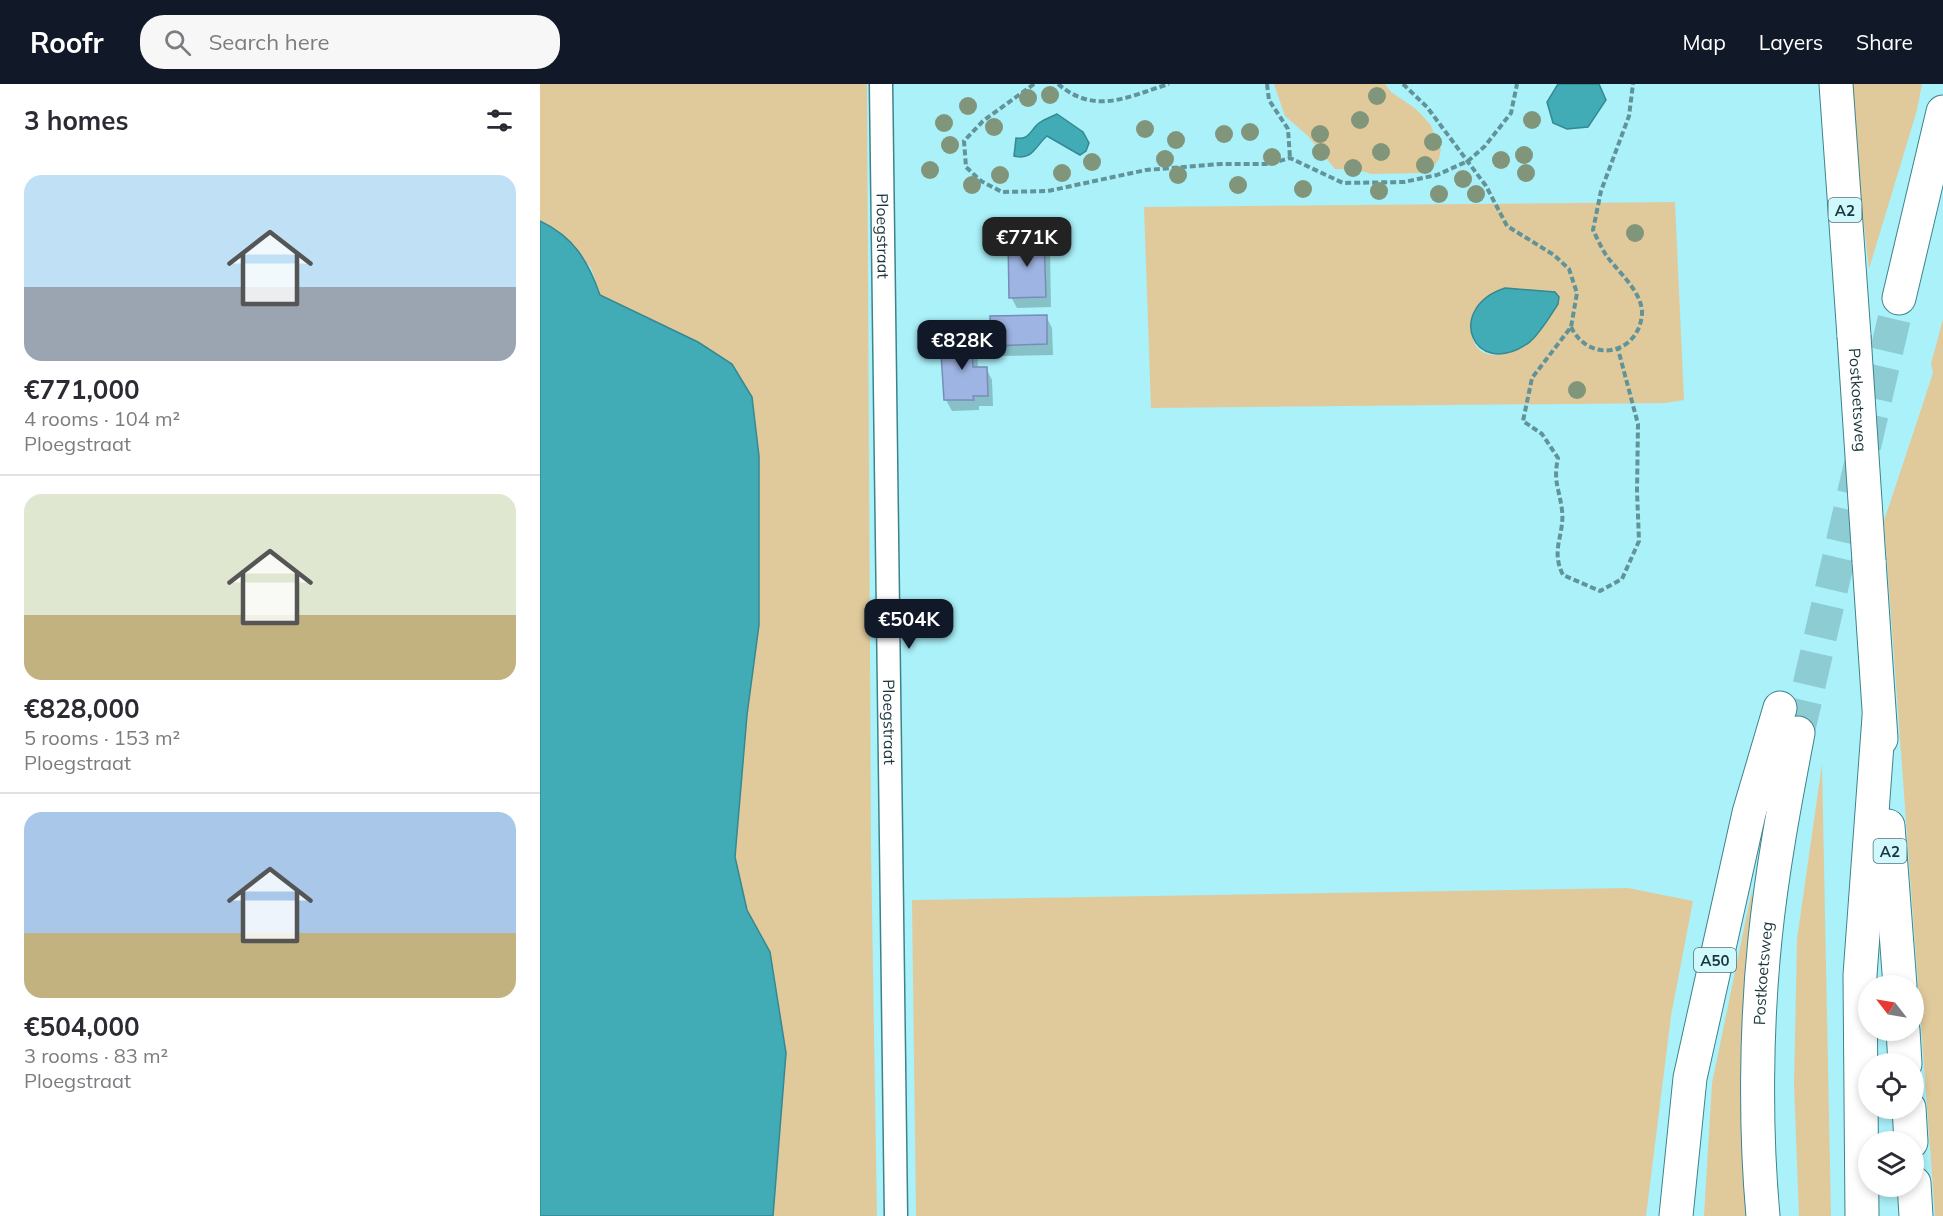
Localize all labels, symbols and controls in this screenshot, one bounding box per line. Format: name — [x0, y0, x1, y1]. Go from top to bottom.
search box — [140, 15, 560, 69]
text: Roofr — [30, 25, 104, 60]
icon: search — [161, 26, 194, 59]
text: Search here — [209, 28, 330, 56]
text: Map — [1683, 29, 1726, 55]
text: Layers — [1759, 29, 1823, 55]
text: Share — [1856, 29, 1913, 55]
text: 3 homes — [24, 104, 128, 137]
icon: filters — [483, 104, 516, 137]
street label: Ploegstraat — [872, 193, 894, 279]
road number: A2 — [1828, 198, 1862, 222]
icon: home — [216, 214, 324, 322]
pin: €771K — [985, 217, 1069, 268]
text: €771K — [996, 224, 1058, 249]
pin: €828K — [920, 320, 1004, 371]
text: €828K — [931, 327, 993, 352]
street label: Postkoetsweg — [1845, 347, 1872, 452]
text: €771,000 — [24, 373, 140, 406]
text: 4 rooms · 104 m² — [24, 406, 180, 431]
text: Ploegstraat — [24, 431, 131, 456]
icon: home — [216, 533, 324, 641]
pin: €504K — [867, 599, 951, 650]
text: €504K — [878, 606, 940, 631]
street label: Ploegstraat — [879, 679, 900, 765]
text: €828,000 — [24, 692, 140, 725]
text: 5 rooms · 153 m² — [24, 725, 180, 750]
text: Ploegstraat — [24, 750, 131, 775]
road number: A2 — [1874, 839, 1906, 863]
icon: home — [216, 851, 324, 959]
street label: Postkoetsweg — [1749, 920, 1777, 1026]
road number: A50 — [1694, 948, 1736, 972]
north arrow — [1858, 975, 1924, 1041]
map controls — [1858, 975, 1924, 1197]
text: €504,000 — [24, 1010, 140, 1043]
text: 3 rooms · 83 m² — [24, 1043, 168, 1068]
button: locate — [1858, 1053, 1924, 1119]
text: Ploegstraat — [24, 1068, 131, 1093]
button: layers — [1858, 1131, 1924, 1197]

